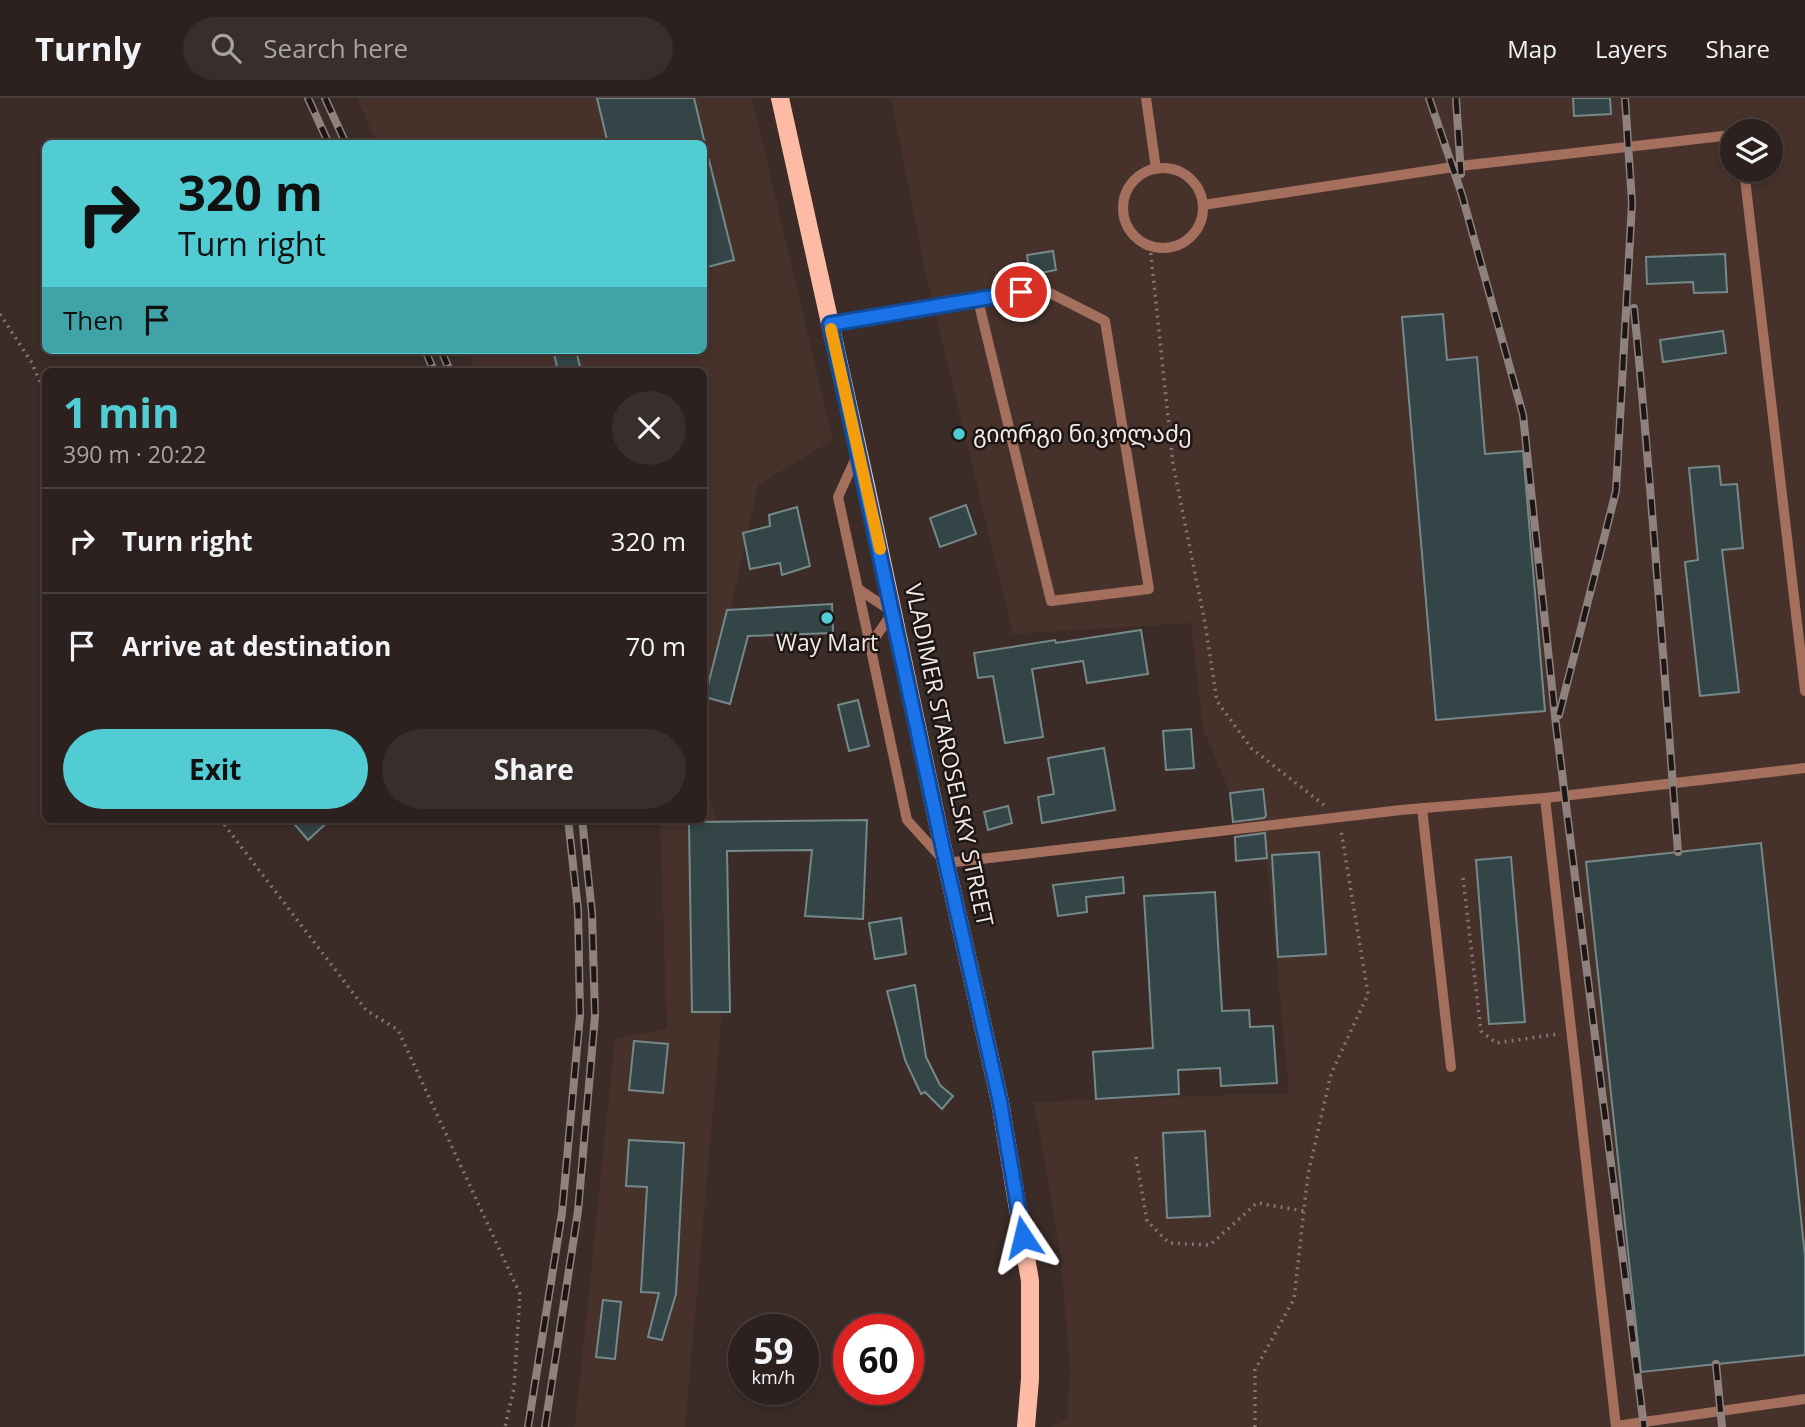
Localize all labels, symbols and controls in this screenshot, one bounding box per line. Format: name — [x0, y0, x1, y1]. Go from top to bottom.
search box — [183, 17, 673, 80]
text: Turnly — [35, 26, 141, 71]
icon: search — [207, 29, 245, 67]
text: Search here — [263, 30, 408, 66]
text: Map — [1507, 32, 1557, 65]
text: Layers — [1595, 32, 1668, 65]
text: Share — [1706, 32, 1770, 65]
map controls — [1720, 119, 1783, 182]
button: layers — [1720, 119, 1783, 182]
text: 320 m — [178, 159, 323, 225]
icon: right — [63, 168, 154, 259]
text: Turn right — [178, 222, 326, 265]
pin — [991, 262, 1051, 322]
icon: arrive — [1002, 273, 1040, 311]
icon: arrive — [138, 301, 176, 339]
text: Then — [63, 302, 124, 338]
text: 1 min — [63, 383, 180, 440]
button: close — [612, 391, 686, 465]
place label: გიორგი ნიკოლაძე — [973, 417, 1192, 449]
marker: გიორგი ნიკოლაძე — [951, 426, 967, 442]
text: 390 m · 20:22 — [63, 438, 206, 470]
icon: right — [63, 522, 101, 560]
text: Turn right — [122, 523, 253, 559]
text: 320 m — [611, 523, 686, 559]
street label: VLADIMER STAROSELSKY STREET — [898, 581, 1002, 929]
marker: Way Mart — [819, 610, 835, 626]
place label: Way Mart — [776, 626, 878, 658]
icon: arrive — [63, 627, 101, 665]
text: Arrive at destination — [122, 628, 391, 664]
text: 70 m — [625, 628, 686, 664]
button: Exit — [63, 729, 368, 809]
button: Share — [382, 729, 686, 809]
position arrow — [986, 1200, 1060, 1274]
speed limit sign: 60 — [833, 1314, 924, 1405]
text: 59 — [753, 1327, 794, 1374]
text: km/h — [752, 1365, 795, 1389]

